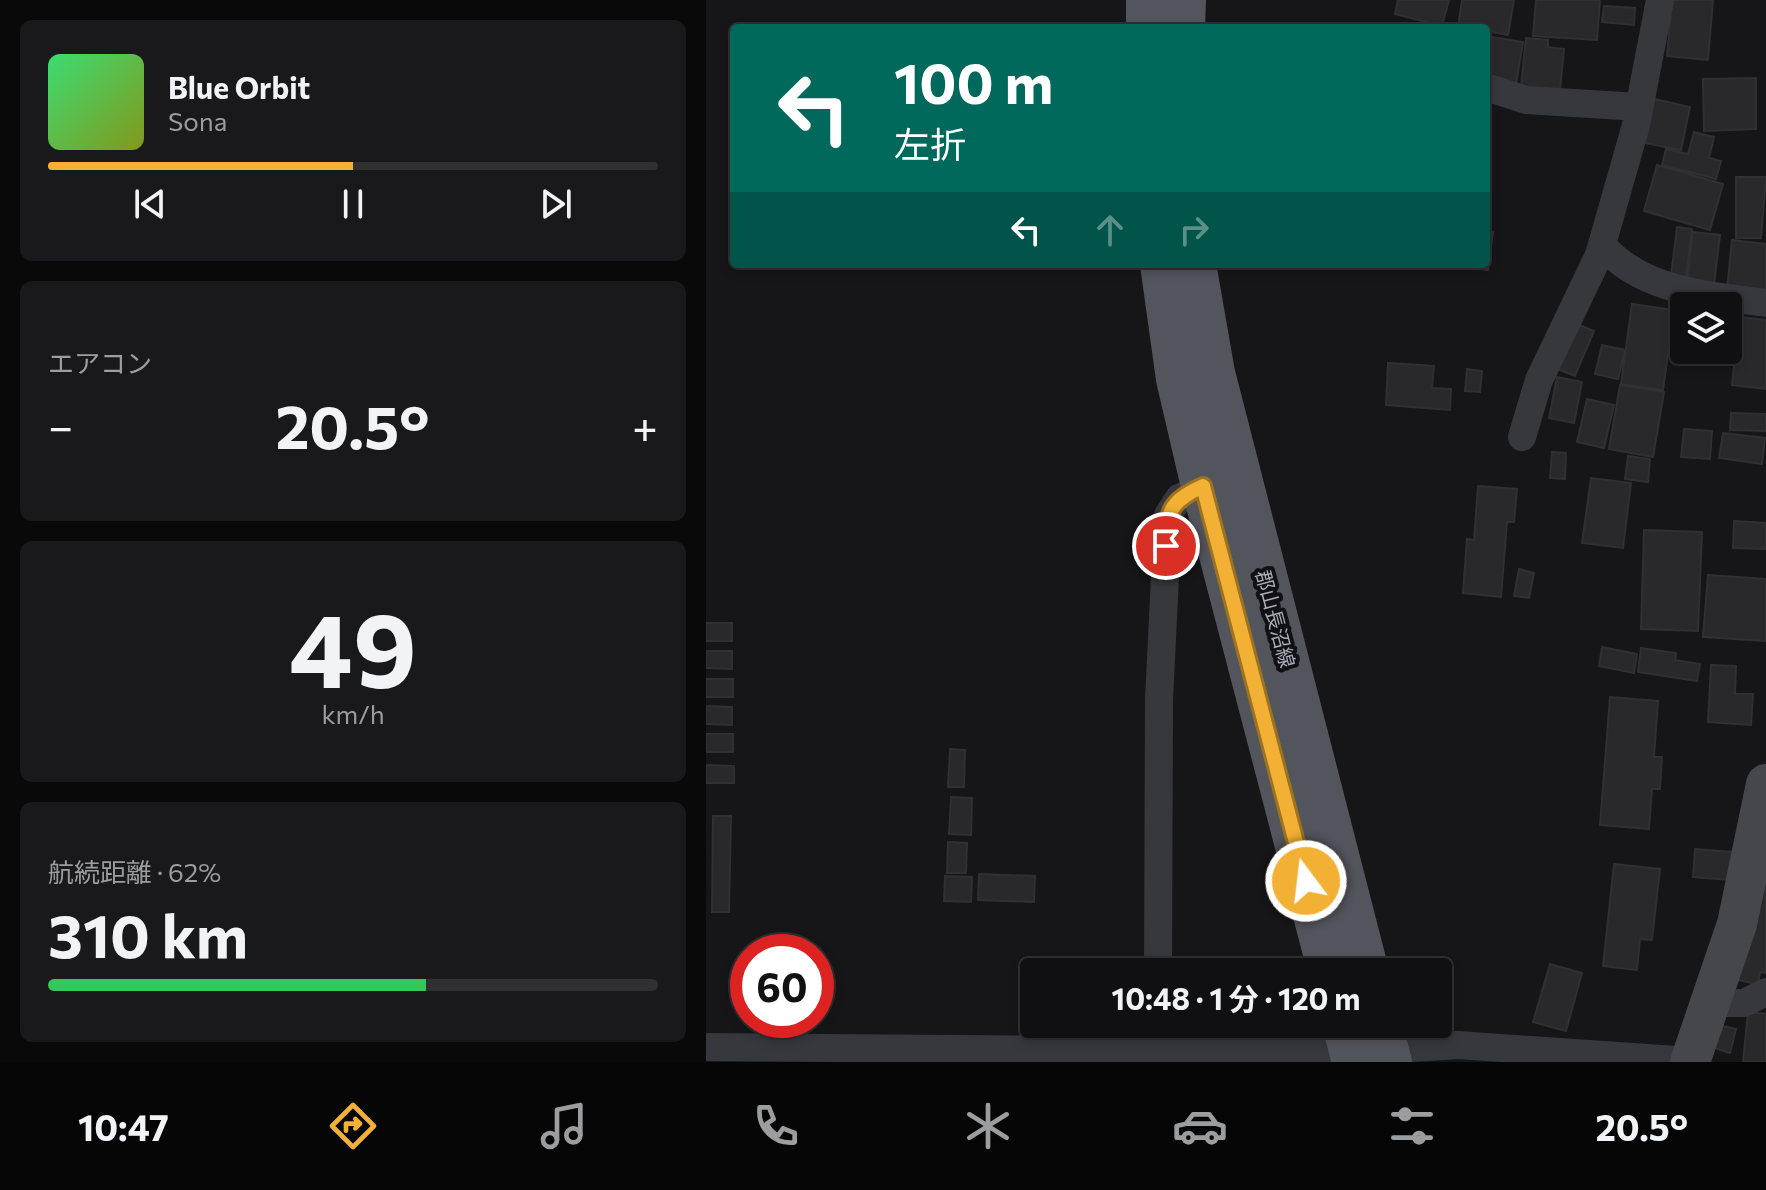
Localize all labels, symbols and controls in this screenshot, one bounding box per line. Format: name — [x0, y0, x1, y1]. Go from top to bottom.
text: 100 m — [894, 47, 1053, 116]
icon: left — [762, 56, 866, 160]
text: Blue Orbit — [168, 68, 310, 105]
text: Sona — [168, 105, 227, 136]
text: 左折 — [894, 121, 966, 165]
icon: previous — [128, 182, 172, 226]
icon: pause — [331, 182, 375, 226]
icon: next — [534, 182, 578, 226]
icon: left — [1004, 208, 1048, 252]
icon: ahead — [1088, 208, 1132, 252]
icon: right — [1172, 208, 1216, 252]
map controls — [1670, 292, 1742, 364]
button: layers — [1670, 292, 1742, 364]
text: エアコン — [48, 347, 152, 378]
text: 20.5° — [276, 388, 430, 461]
text: − — [48, 398, 73, 452]
text: + — [632, 398, 658, 452]
pin — [1132, 512, 1200, 580]
icon: arrive — [1144, 524, 1188, 568]
street label: 郡山長沼線 — [1251, 567, 1300, 670]
text: 49 — [289, 582, 417, 709]
text: km/h — [321, 698, 385, 729]
position arrow — [1264, 839, 1348, 923]
text: 航続距離 · 62% — [48, 856, 221, 887]
text: 310 km — [48, 897, 248, 970]
speed limit sign: 60 — [730, 934, 834, 1038]
text: 10:48 · 1 分 · 120 m — [1112, 979, 1360, 1016]
icon: directions — [325, 1098, 381, 1154]
icon: music — [536, 1098, 592, 1154]
icon: phone — [748, 1098, 804, 1154]
icon: climate — [960, 1098, 1016, 1154]
icon: car — [1172, 1098, 1228, 1154]
icon: filters — [1384, 1098, 1440, 1154]
text: 10:47 — [78, 1104, 169, 1148]
text: 20.5° — [1596, 1104, 1688, 1148]

